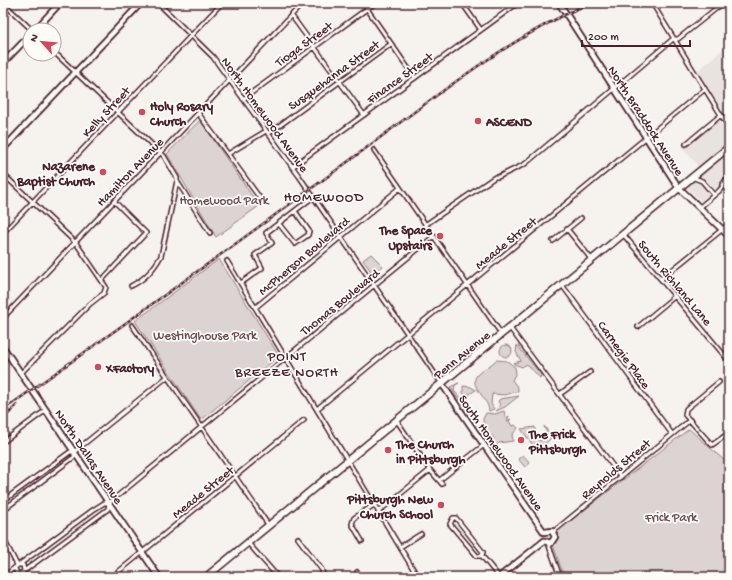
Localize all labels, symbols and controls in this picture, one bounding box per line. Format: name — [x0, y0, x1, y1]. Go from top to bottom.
street label: Tioga Street — [272, 18, 337, 71]
north arrow — [22, 22, 62, 62]
scale bar — [582, 22, 690, 48]
text: 200 m — [588, 31, 619, 45]
text: N — [28, 32, 42, 44]
street label: Susquehanna Street — [286, 37, 384, 114]
street label: Finance Street — [364, 49, 438, 109]
street label: North Homewood Avenue — [217, 55, 311, 176]
street label: North Braddock Avenue — [604, 64, 686, 179]
street label: Kelly Street — [80, 83, 135, 141]
place label: Holy Rosary Church — [149, 100, 214, 130]
marker: Holy Rosary Church — [137, 107, 147, 117]
marker: ASCEND — [473, 116, 483, 126]
place label: ASCEND — [485, 116, 532, 131]
street label: Hamilton Avenue — [94, 135, 168, 210]
place label: Nazarene Baptist Church — [16, 160, 96, 191]
marker: Nazarene Baptist Church — [98, 167, 108, 177]
district label: HOMEWOOD — [284, 190, 364, 207]
park label: Homewood Park — [179, 194, 270, 209]
street label: Meade Street — [473, 213, 542, 273]
street label: McPherson Boulevard — [256, 214, 354, 299]
place label: The Space Upstairs — [378, 224, 433, 255]
marker: The Space Upstairs — [435, 231, 445, 241]
street label: South Richland Lane — [634, 238, 714, 330]
street label: Thomas Boulevard — [297, 266, 384, 340]
street label: Carnegie Place — [593, 319, 653, 393]
street label: Penn Avenue — [430, 328, 494, 384]
park label: Westinghouse Park — [153, 329, 258, 344]
district label: POINT BREEZE NORTH — [234, 349, 339, 382]
marker: XFactory — [93, 362, 103, 372]
place label: XFactory — [105, 362, 155, 377]
street label: South Homewood Avenue — [454, 393, 546, 514]
street label: North Dallas Avenue — [51, 407, 125, 508]
place label: The Frick Pittsburgh — [528, 428, 586, 458]
marker: The Frick Pittsburgh — [516, 435, 526, 445]
street label: Reynolds Street — [579, 435, 656, 503]
place label: The Church in Pittsburgh — [395, 438, 465, 468]
marker: The Church in Pittsburgh — [383, 445, 393, 455]
street label: Meade Street — [170, 462, 239, 522]
place label: Pittsburgh New Church School — [346, 493, 434, 523]
marker: Pittsburgh New Church School — [436, 500, 446, 510]
park label: Frick Park — [644, 511, 698, 526]

